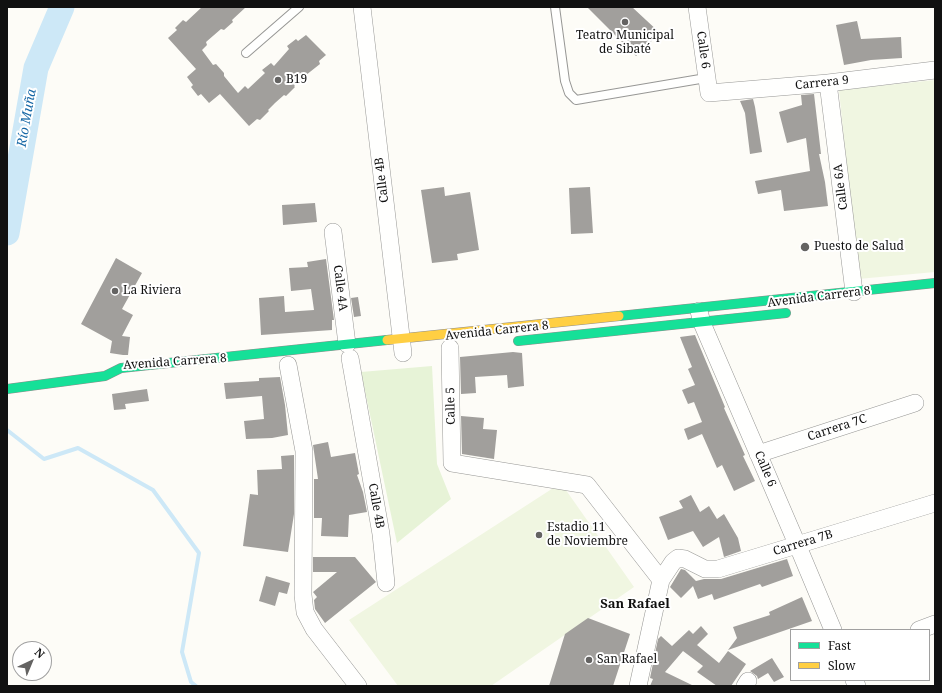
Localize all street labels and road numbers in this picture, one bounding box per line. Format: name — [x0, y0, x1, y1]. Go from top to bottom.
street label: Calle 6 — [693, 30, 713, 70]
street label: Carrera 9 — [794, 73, 850, 93]
street label: Calle 4B — [372, 156, 392, 204]
street label: Calle 6A — [831, 163, 851, 211]
street label: Calle 4A — [330, 264, 350, 312]
street label: Avenida Carrera 8 — [767, 284, 871, 310]
street label: Avenida Carrera 8 — [445, 318, 549, 344]
street label: Avenida Carrera 8 — [123, 351, 227, 373]
street label: Calle 5 — [443, 387, 459, 425]
street label: Carrera 7C — [806, 412, 868, 444]
street label: Calle 6 — [751, 449, 779, 489]
street label: Calle 4B — [365, 482, 387, 530]
street label: Carrera 7B — [771, 527, 835, 559]

